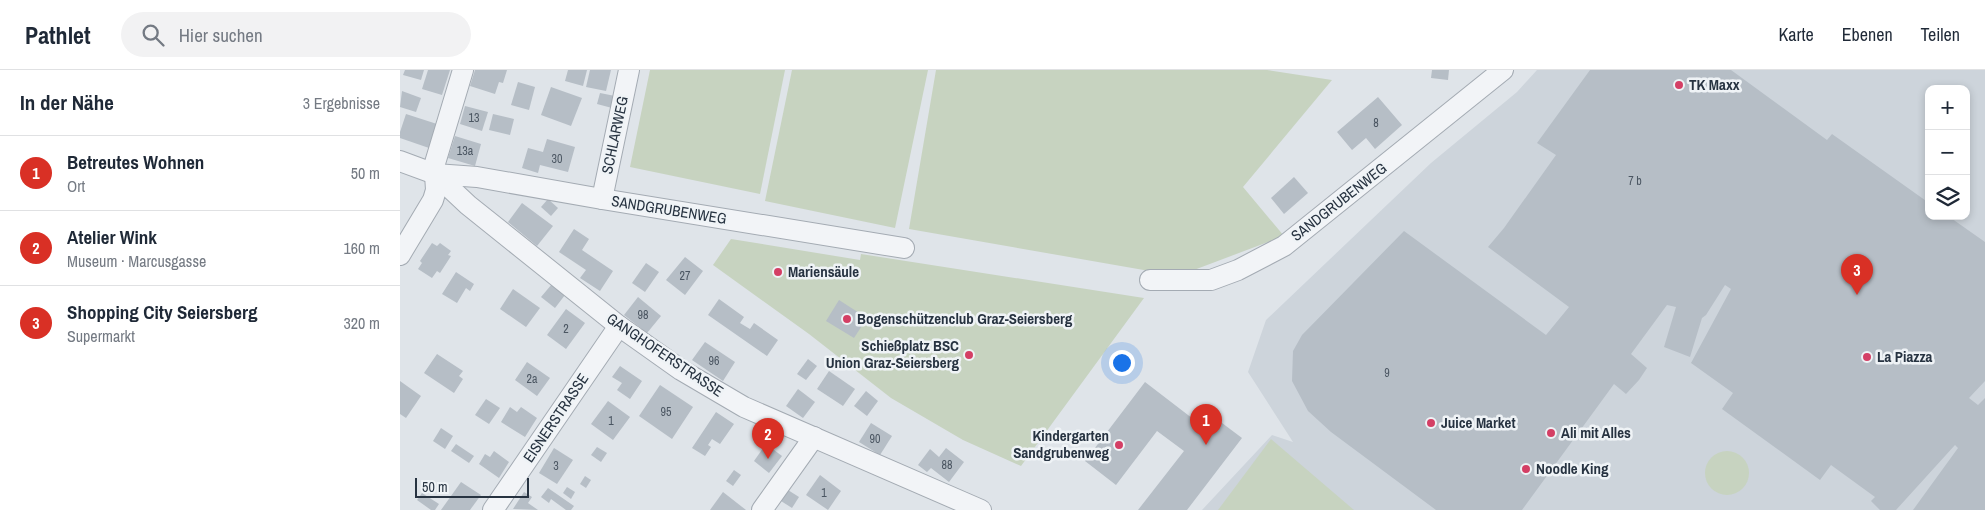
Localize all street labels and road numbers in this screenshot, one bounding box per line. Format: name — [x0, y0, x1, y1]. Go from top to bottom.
street label: SCHLARWEG — [596, 94, 633, 176]
street label: SANDGRUBENWEG — [1286, 158, 1391, 246]
street label: SANDGRUBENWEG — [610, 190, 728, 229]
street label: GANGHOFERSTRASSE — [603, 308, 728, 402]
street label: EISNERSTRASSE — [518, 369, 593, 466]

